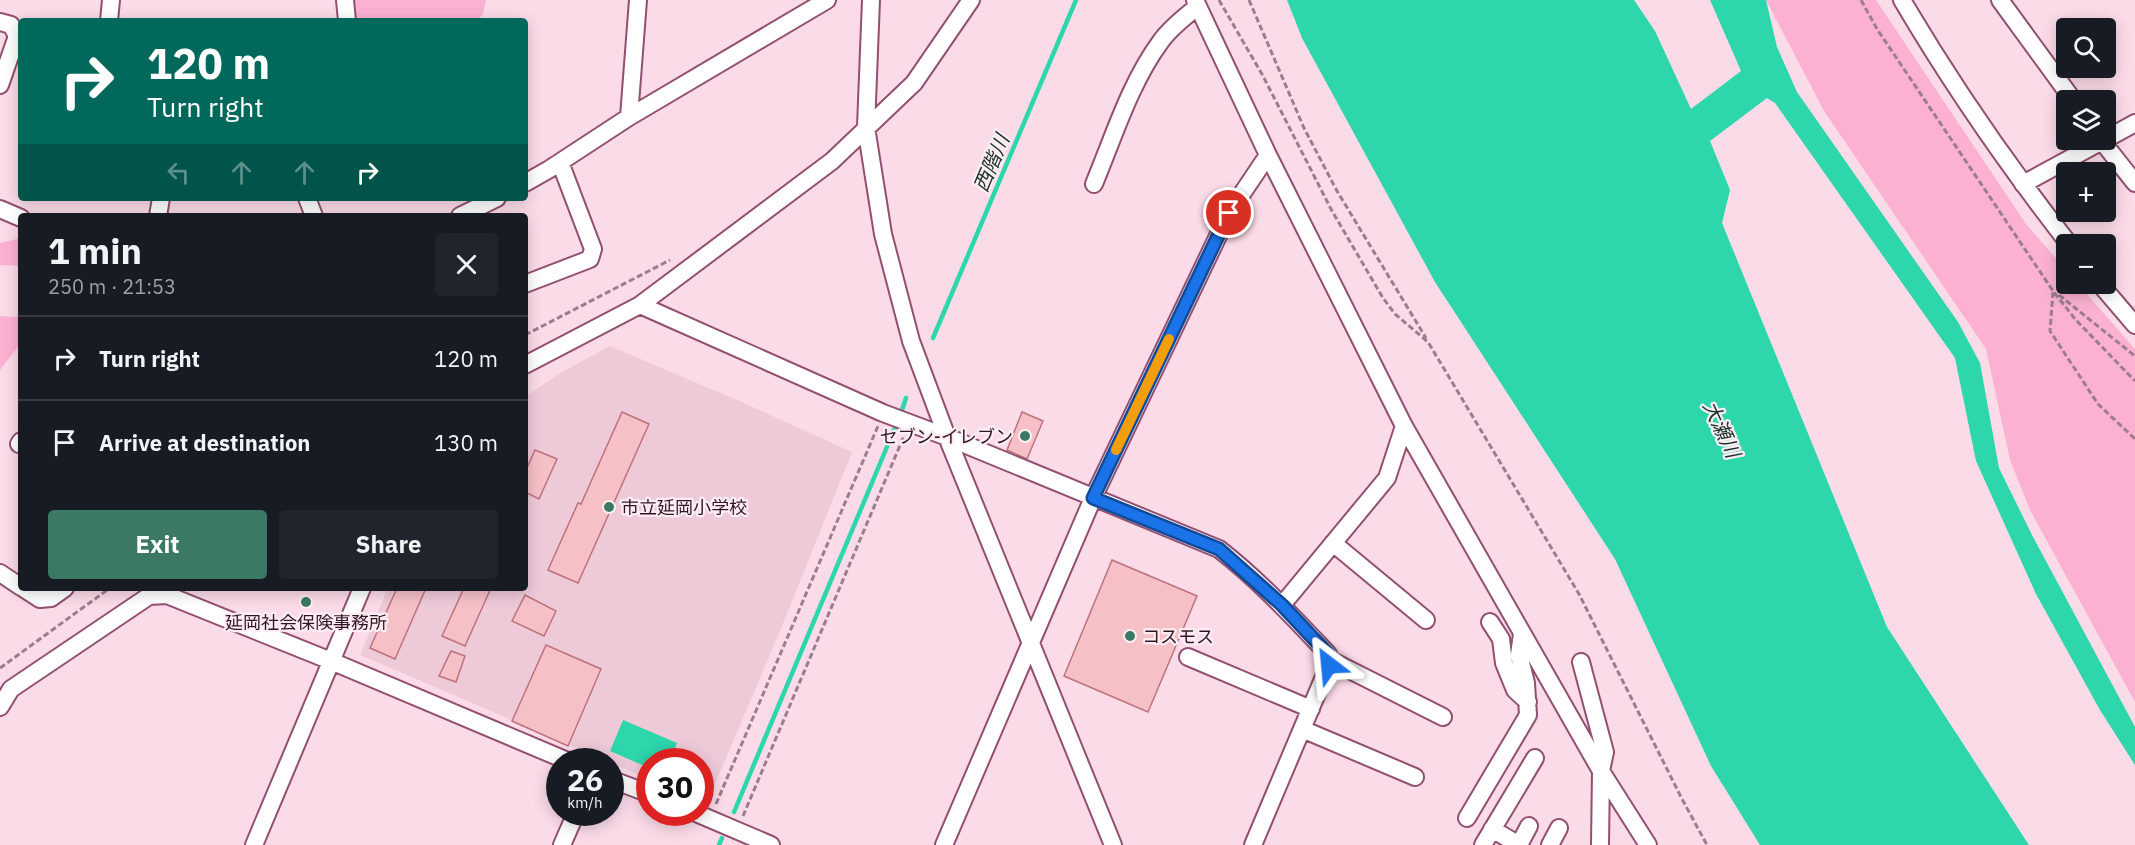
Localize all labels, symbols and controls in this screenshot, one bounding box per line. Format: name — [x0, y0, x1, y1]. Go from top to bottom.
map controls — [2056, 18, 2116, 294]
button: search — [2056, 18, 2116, 78]
text: 120 m — [147, 36, 270, 91]
icon: right — [48, 42, 126, 120]
text: Turn right — [147, 89, 264, 124]
button: layers — [2056, 90, 2116, 150]
water label: 西階川 — [967, 128, 1016, 196]
icon: left — [162, 156, 195, 189]
icon: ahead — [225, 156, 258, 189]
icon: ahead — [288, 156, 321, 189]
icon: right — [351, 156, 384, 189]
button: + — [2056, 162, 2116, 222]
pin — [1203, 187, 1254, 238]
icon: arrive — [1212, 196, 1245, 229]
text: 1 min — [48, 227, 142, 274]
button: close — [435, 233, 498, 296]
button: − — [2056, 234, 2116, 294]
text: 250 m · 21:53 — [48, 273, 176, 300]
icon: right — [48, 342, 81, 375]
text: Turn right — [99, 344, 200, 373]
text: 120 m — [434, 344, 498, 373]
water label: 大瀬川 — [1697, 396, 1748, 464]
place label: セブン-イレブン — [880, 425, 1013, 448]
icon: arrive — [48, 426, 81, 459]
text: Arrive at destination — [99, 428, 310, 457]
text: 130 m — [434, 428, 498, 457]
marker: セブン-イレブン — [1018, 429, 1032, 443]
place label: 市立延岡小学校 — [621, 496, 747, 519]
marker: 市立延岡小学校 — [602, 500, 616, 514]
button: Exit — [48, 510, 267, 579]
button: Share — [279, 510, 498, 579]
marker: 延岡社会保険事務所 — [299, 595, 313, 609]
place label: 延岡社会保険事務所 — [225, 611, 387, 634]
place label: コスモス — [1142, 625, 1214, 648]
marker: コスモス — [1123, 629, 1137, 643]
position arrow — [1297, 633, 1361, 697]
speed limit sign: 30 — [636, 748, 714, 826]
text: 26 — [567, 760, 603, 799]
text: km/h — [567, 793, 603, 812]

